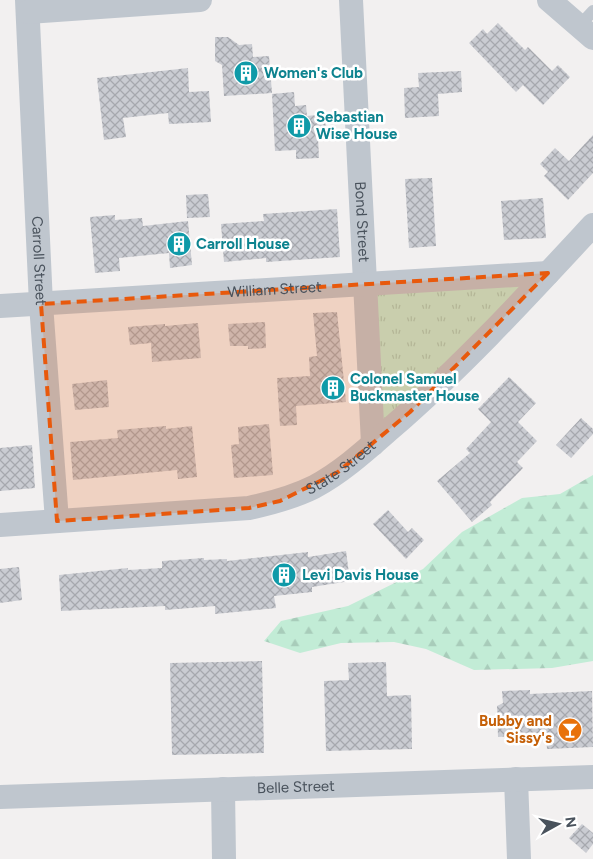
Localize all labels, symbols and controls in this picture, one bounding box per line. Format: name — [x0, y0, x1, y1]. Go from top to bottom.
building icon: Women's Club — [233, 60, 259, 86]
place label: Women's Club — [264, 64, 363, 82]
place label: Sebastian Wise House — [316, 108, 398, 143]
building icon: Sebastian Wise House — [286, 113, 312, 139]
street label: Bond Street — [351, 181, 373, 263]
street label: Carroll Street — [28, 215, 50, 306]
building icon: Carroll House — [166, 231, 192, 257]
place label: Carroll House — [196, 235, 290, 253]
street label: William Street — [227, 278, 322, 301]
place label: Colonel Samuel Buckmaster House — [350, 370, 480, 405]
building icon: Colonel Samuel Buckmaster House — [320, 375, 346, 401]
street label: State Street — [303, 436, 380, 499]
building icon: Levi Davis House — [271, 562, 297, 588]
place label: Levi Davis House — [302, 566, 419, 584]
place label: Bubby and Sissy's — [479, 712, 552, 747]
bar icon: Bubby and Sissy's — [557, 717, 583, 743]
street label: Belle Street — [257, 777, 335, 797]
north arrow — [533, 799, 583, 849]
text: N — [561, 816, 580, 829]

